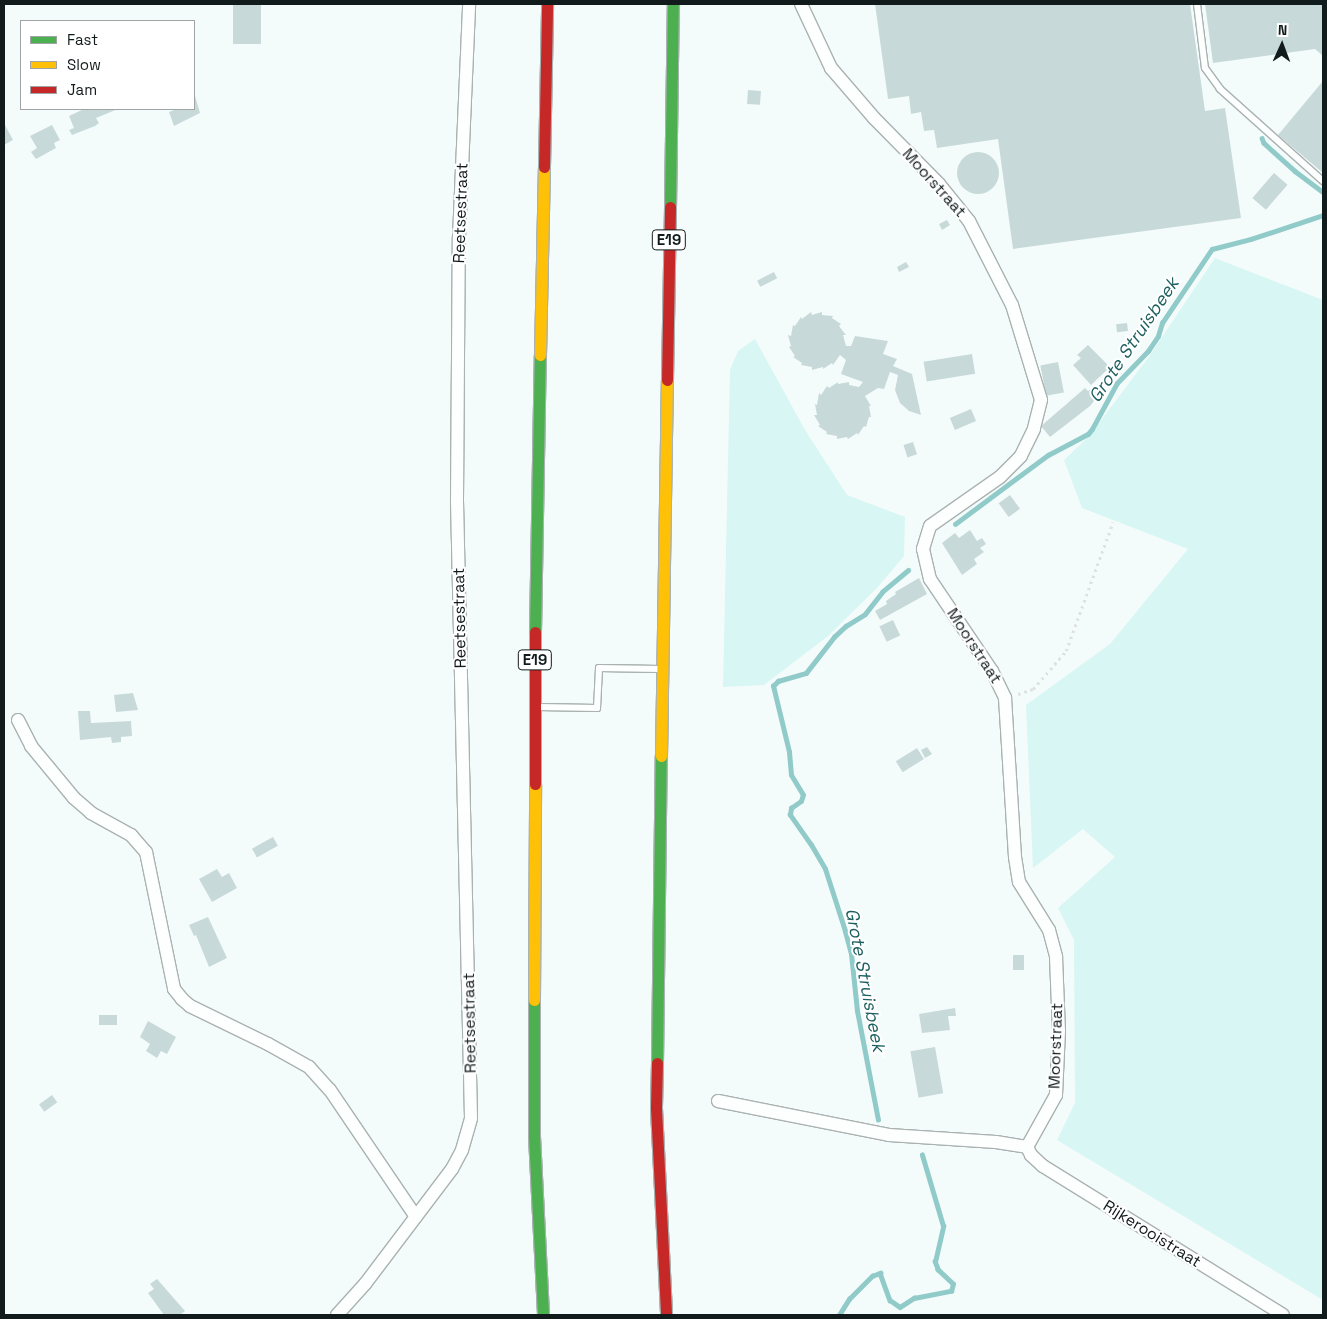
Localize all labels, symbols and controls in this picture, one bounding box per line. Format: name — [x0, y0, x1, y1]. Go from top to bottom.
legend — [20, 20, 195, 110]
north arrow — [1257, 20, 1307, 70]
text: N — [1278, 21, 1288, 39]
text: Fast — [67, 30, 98, 49]
text: Slow — [67, 55, 101, 74]
text: Jam — [67, 80, 97, 99]
street label: Moorstraat — [898, 145, 970, 221]
street label: Reetsestraat — [450, 162, 472, 264]
road number: E19 — [652, 228, 686, 252]
water label: Grote Struisbeek — [1084, 273, 1184, 407]
street label: Reetsestraat — [450, 568, 470, 668]
street label: Moorstraat — [942, 605, 1006, 687]
road number: E19 — [518, 648, 552, 672]
water label: Grote Struisbeek — [840, 906, 890, 1054]
street label: Reetsestraat — [460, 973, 480, 1073]
street label: Moorstraat — [1045, 1003, 1067, 1089]
street label: Rijkerooistraat — [1100, 1196, 1204, 1272]

